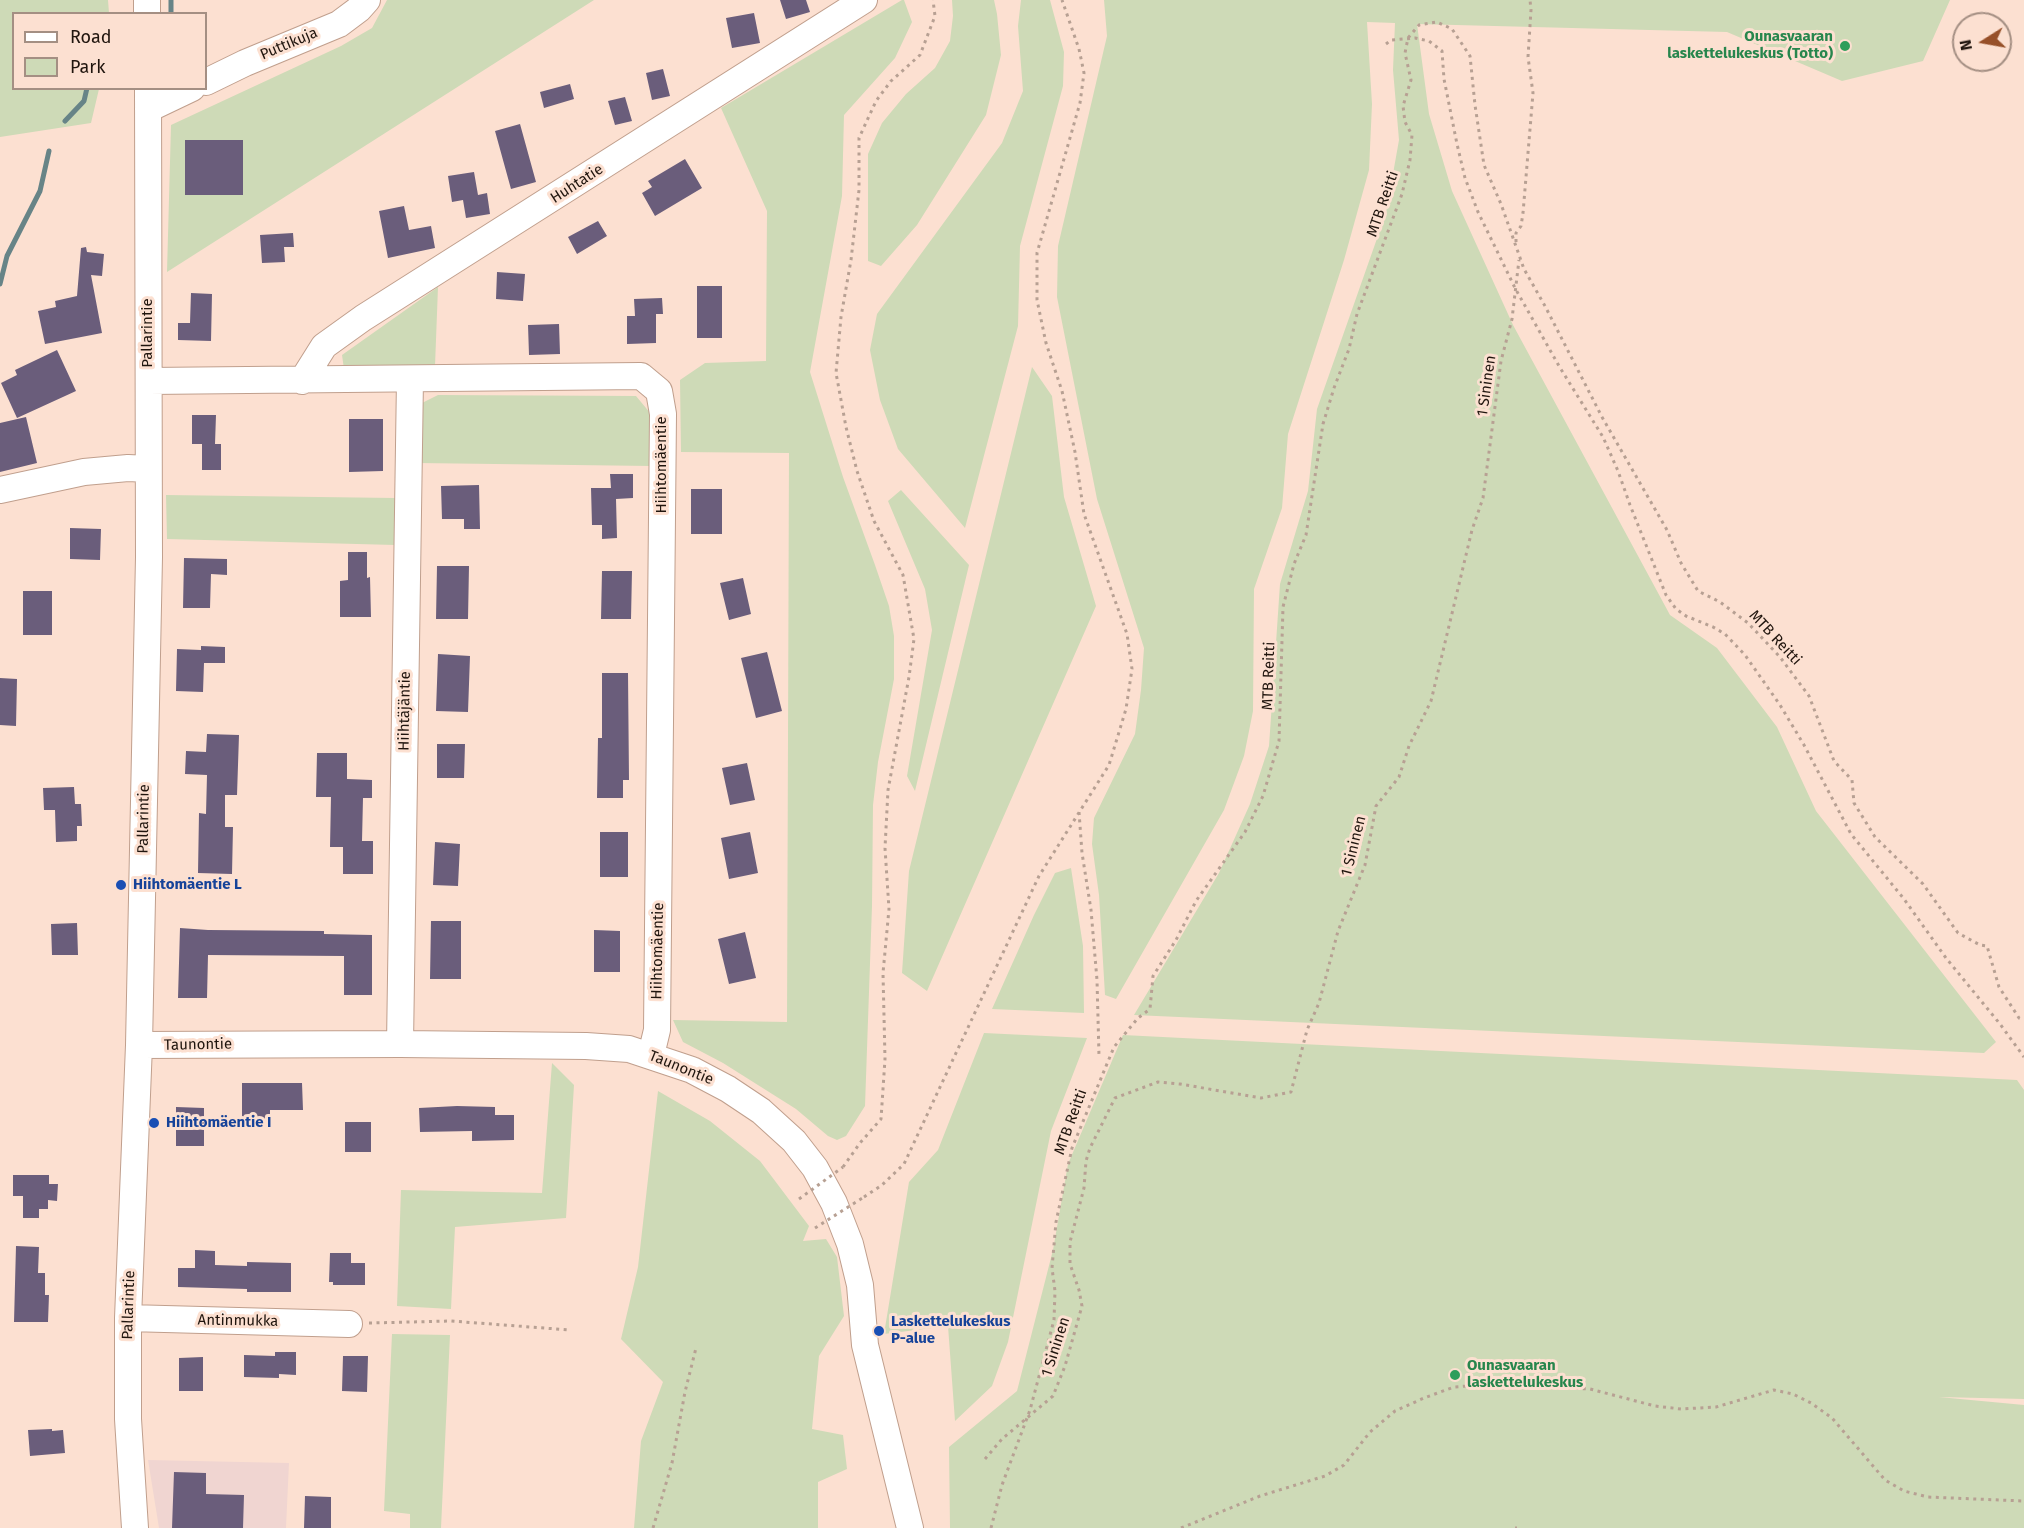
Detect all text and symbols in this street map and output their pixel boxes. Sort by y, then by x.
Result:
legend [12,12,207,90]
north arrow [1952,12,2012,72]
street label: Puttikuja [258,24,320,64]
text: Road [70,26,112,48]
place label: Ounasvaaran laskettelukeskus (Totto) [1667,28,1833,63]
text: N [1955,38,1976,52]
marker: Ounasvaaran laskettelukeskus (Totto) [1838,39,1852,53]
text: Park [70,56,105,78]
street label: Huhtatie [547,160,607,208]
street label: MTB Reitti [1363,169,1403,239]
street label: Pallarintie [139,298,157,368]
street label: 1 Sininen [1474,354,1500,418]
street label: Hiihtomäentie [653,416,671,514]
street label: MTB Reitti [1745,607,1805,669]
street label: MTB Reitti [1259,641,1279,711]
street label: Hiihtäjäntie [395,671,415,751]
street label: Pallarintie [134,784,154,854]
street label: 1 Sininen [1338,814,1370,878]
place label: Hiihtomäentie L [133,876,242,894]
marker: Hiihtomäentie L [114,878,128,892]
street label: Hiihtomäentie [648,902,668,1000]
street label: Taunontie [164,1035,232,1055]
street label: Taunontie [646,1047,716,1089]
street label: MTB Reitti [1051,1087,1091,1157]
place label: Hiihtomäentie I [166,1114,271,1132]
marker: Hiihtomäentie I [147,1116,161,1130]
street label: Pallarintie [119,1270,139,1340]
street label: Antinmukka [197,1311,279,1331]
place label: Laskettelukeskus P-alue [891,1313,1010,1348]
street label: 1 Sininen [1038,1315,1074,1379]
marker: Laskettelukeskus P-alue [872,1324,886,1338]
place label: Ounasvaaran laskettelukeskus [1467,1357,1583,1392]
marker: Ounasvaaran laskettelukeskus [1448,1368,1462,1382]

